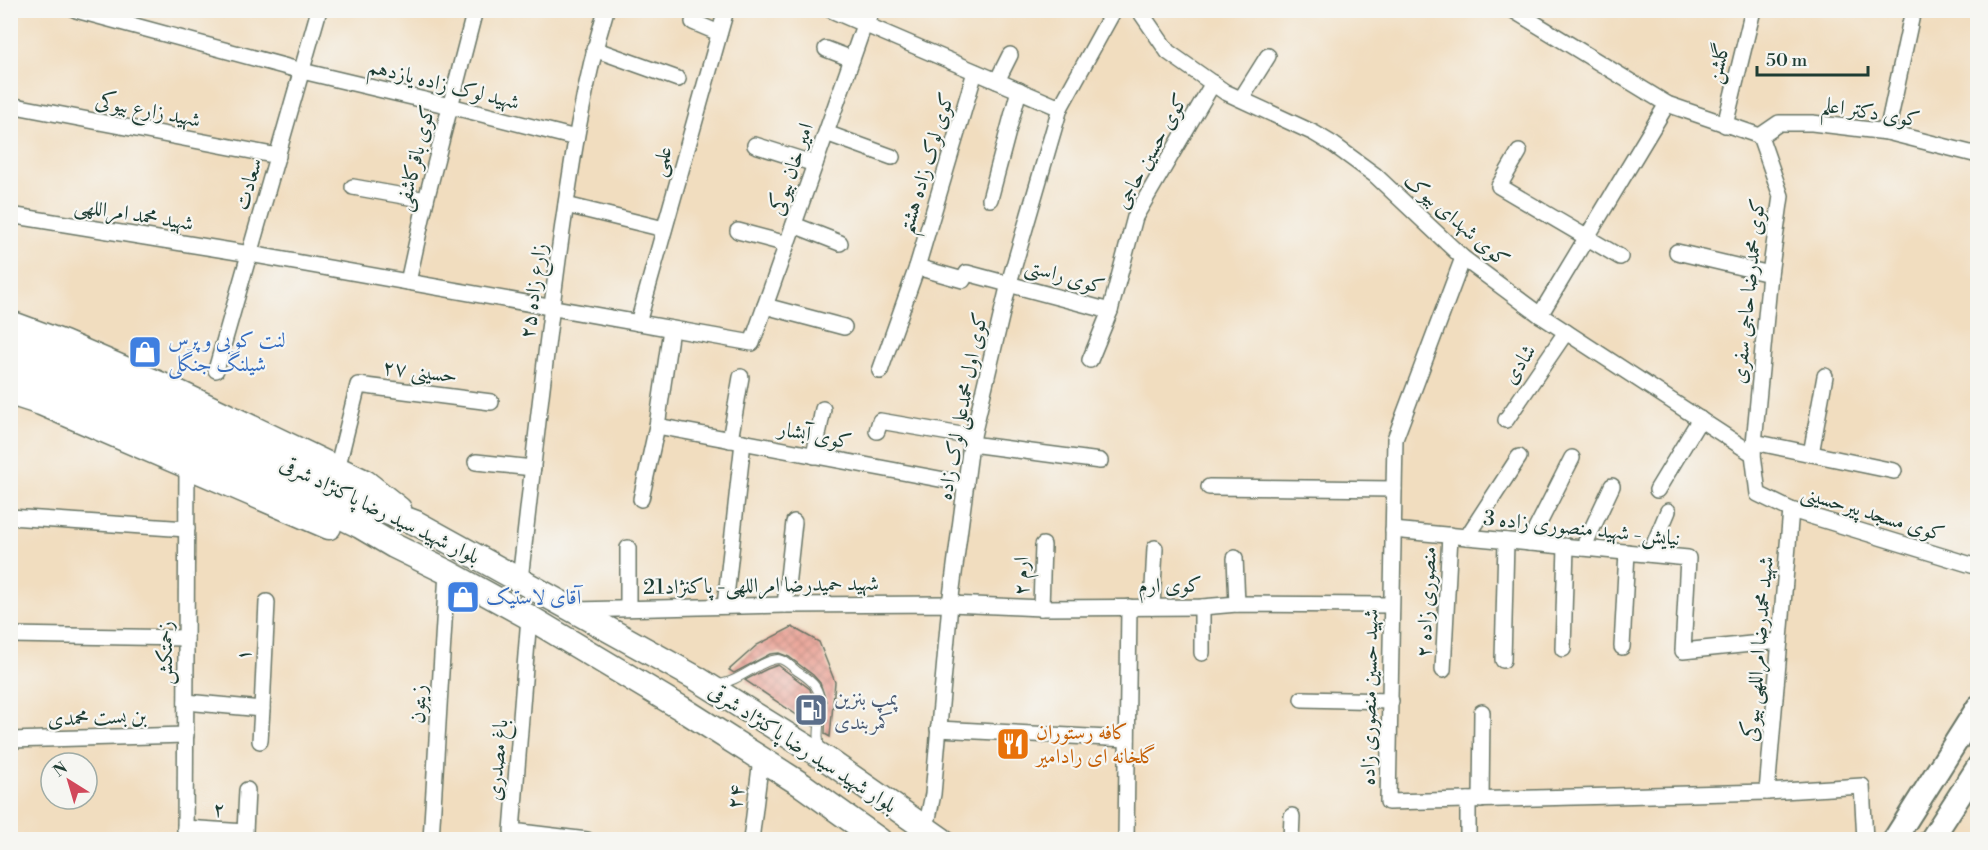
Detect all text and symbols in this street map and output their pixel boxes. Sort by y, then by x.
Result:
scale bar [1757,39,1868,77]
street label: گلشن [1701,40,1736,86]
text: 50 m [1766,49,1808,72]
street label: شهید لوک زاده یازدهم [364,54,522,122]
street label: شهید زارع بیوکی [92,87,203,138]
street label: کوی لوک زاده هشتم [893,89,968,239]
street label: کوی حسین حاجی [1110,89,1194,214]
street label: کوی دکتر اعلم [1819,92,1922,141]
street label: کوی باقرکاشفی [390,103,443,214]
street label: امیر خان بیوکی [763,119,820,219]
street label: علمی [645,143,679,179]
street label: سعادت [229,155,269,213]
street label: کوی شهدای بیوک [1398,168,1514,274]
street label: شهید محمد امراللهی [72,193,195,238]
street label: کوی محمدرضا حاجی سفری [1726,197,1772,385]
street label: زارع زاده ۲۵ [514,242,558,341]
street label: کوی راستی [1022,253,1108,302]
street label: کوی اول محمدعلی لوک زاده [932,310,996,503]
place label: لنت کوبی و پرس شیلنگ‌ جنگلی [168,328,286,380]
shop icon: لنت کوبی و پرس شیلنگ‌ جنگلی [127,334,163,370]
street label: شادی [1497,340,1542,389]
street label: حسینی ۲۷ [381,355,459,390]
street label: کوی آبشار [774,415,854,456]
street label: بلوار شهید سید رضا پاکنژاد شرقی [275,451,484,572]
street label: کوی مسجد پیرحسینی [1798,480,1948,549]
street label: نیایش- شهید منصوری زاده 3 [1482,506,1682,552]
street label: منصوری زاده ۲ [1411,546,1443,658]
street label: شهید محمدرضا امراللهی بیوکی [1737,555,1781,743]
street label: ارم ۲ [1009,556,1039,596]
street label: شهید حمیدرضا امراللهی- پاکنژاد21 [643,571,879,602]
street label: کوی ارم [1138,572,1202,604]
shop icon: آقای لاستیک [445,579,481,615]
place label: آقای لاستیک [486,584,584,611]
street label: شهید حسین منصوری زاده [1355,608,1385,786]
street label: زحمتکش [153,621,179,685]
street label: ۱ [231,648,257,662]
street label: بلوار شهید سید رضا پاکنژاد شرقی [703,678,901,820]
street label: زیتون [405,684,433,724]
place label: پمپ بنزین کمربندی [834,686,899,736]
fuel station icon: پمپ بنزین کمربندی [793,692,829,728]
street label: بن بست محمدی [47,703,147,733]
street label: باغ مصدری [481,718,519,802]
place label: کافه رستوران گلخانه ای رادامیر [1034,720,1156,770]
restaurant icon: کافه رستوران گلخانه ای رادامیر [995,726,1031,762]
north arrow [39,751,99,811]
text: N [50,758,72,782]
street label: ۲۴ [722,783,750,811]
street label: ۲ [212,797,226,823]

